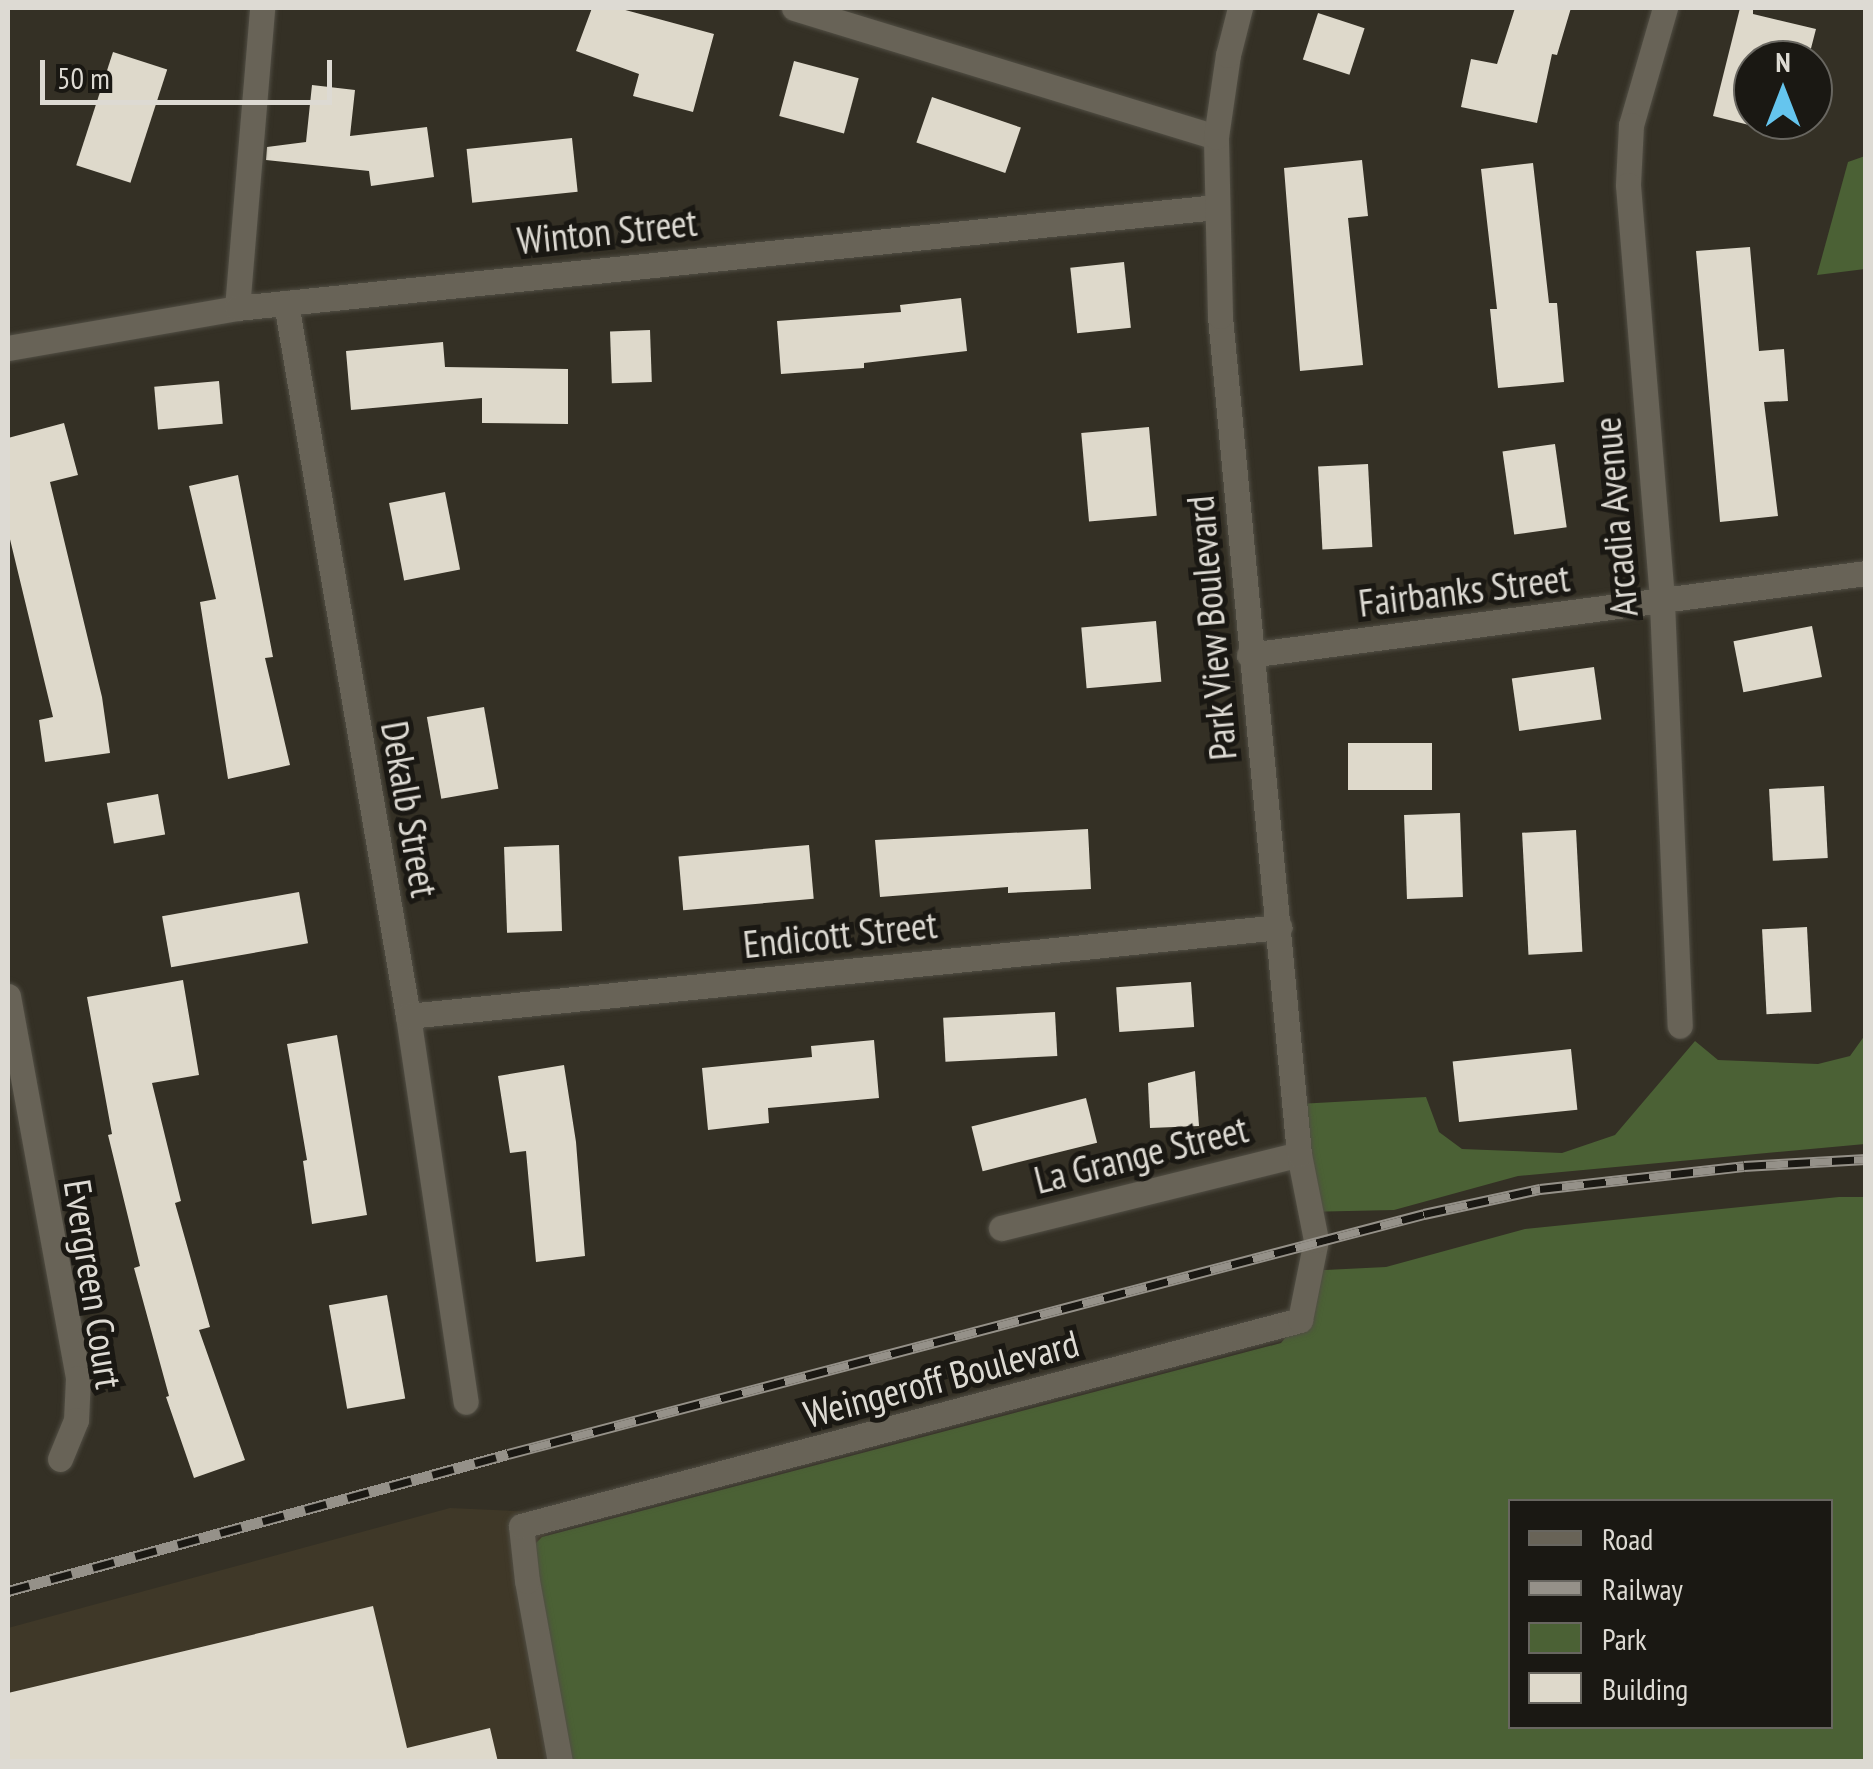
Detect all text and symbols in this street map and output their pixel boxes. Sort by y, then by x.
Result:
scale bar [45,40,338,102]
north arrow [1733,40,1833,140]
text: N [1775,43,1791,80]
text: 50 m [57,58,110,97]
street label: Winton Street [515,199,699,263]
street label: Arcadia Avenue [1584,415,1646,619]
street label: Park View Boulevard [1177,493,1245,763]
street label: Fairbanks Street [1356,554,1572,626]
street label: Dekalb Street [372,718,448,900]
street label: Endicott Street [741,901,939,967]
street label: La Grange Street [1030,1105,1252,1203]
street label: Evergreen Court [55,1176,133,1392]
street label: Weingeroff Boulevard [799,1319,1083,1437]
legend [1508,1499,1833,1729]
text: Road [1602,1519,1653,1558]
text: Railway [1602,1569,1683,1608]
text: Park [1602,1619,1647,1658]
text: Building [1602,1669,1688,1708]

